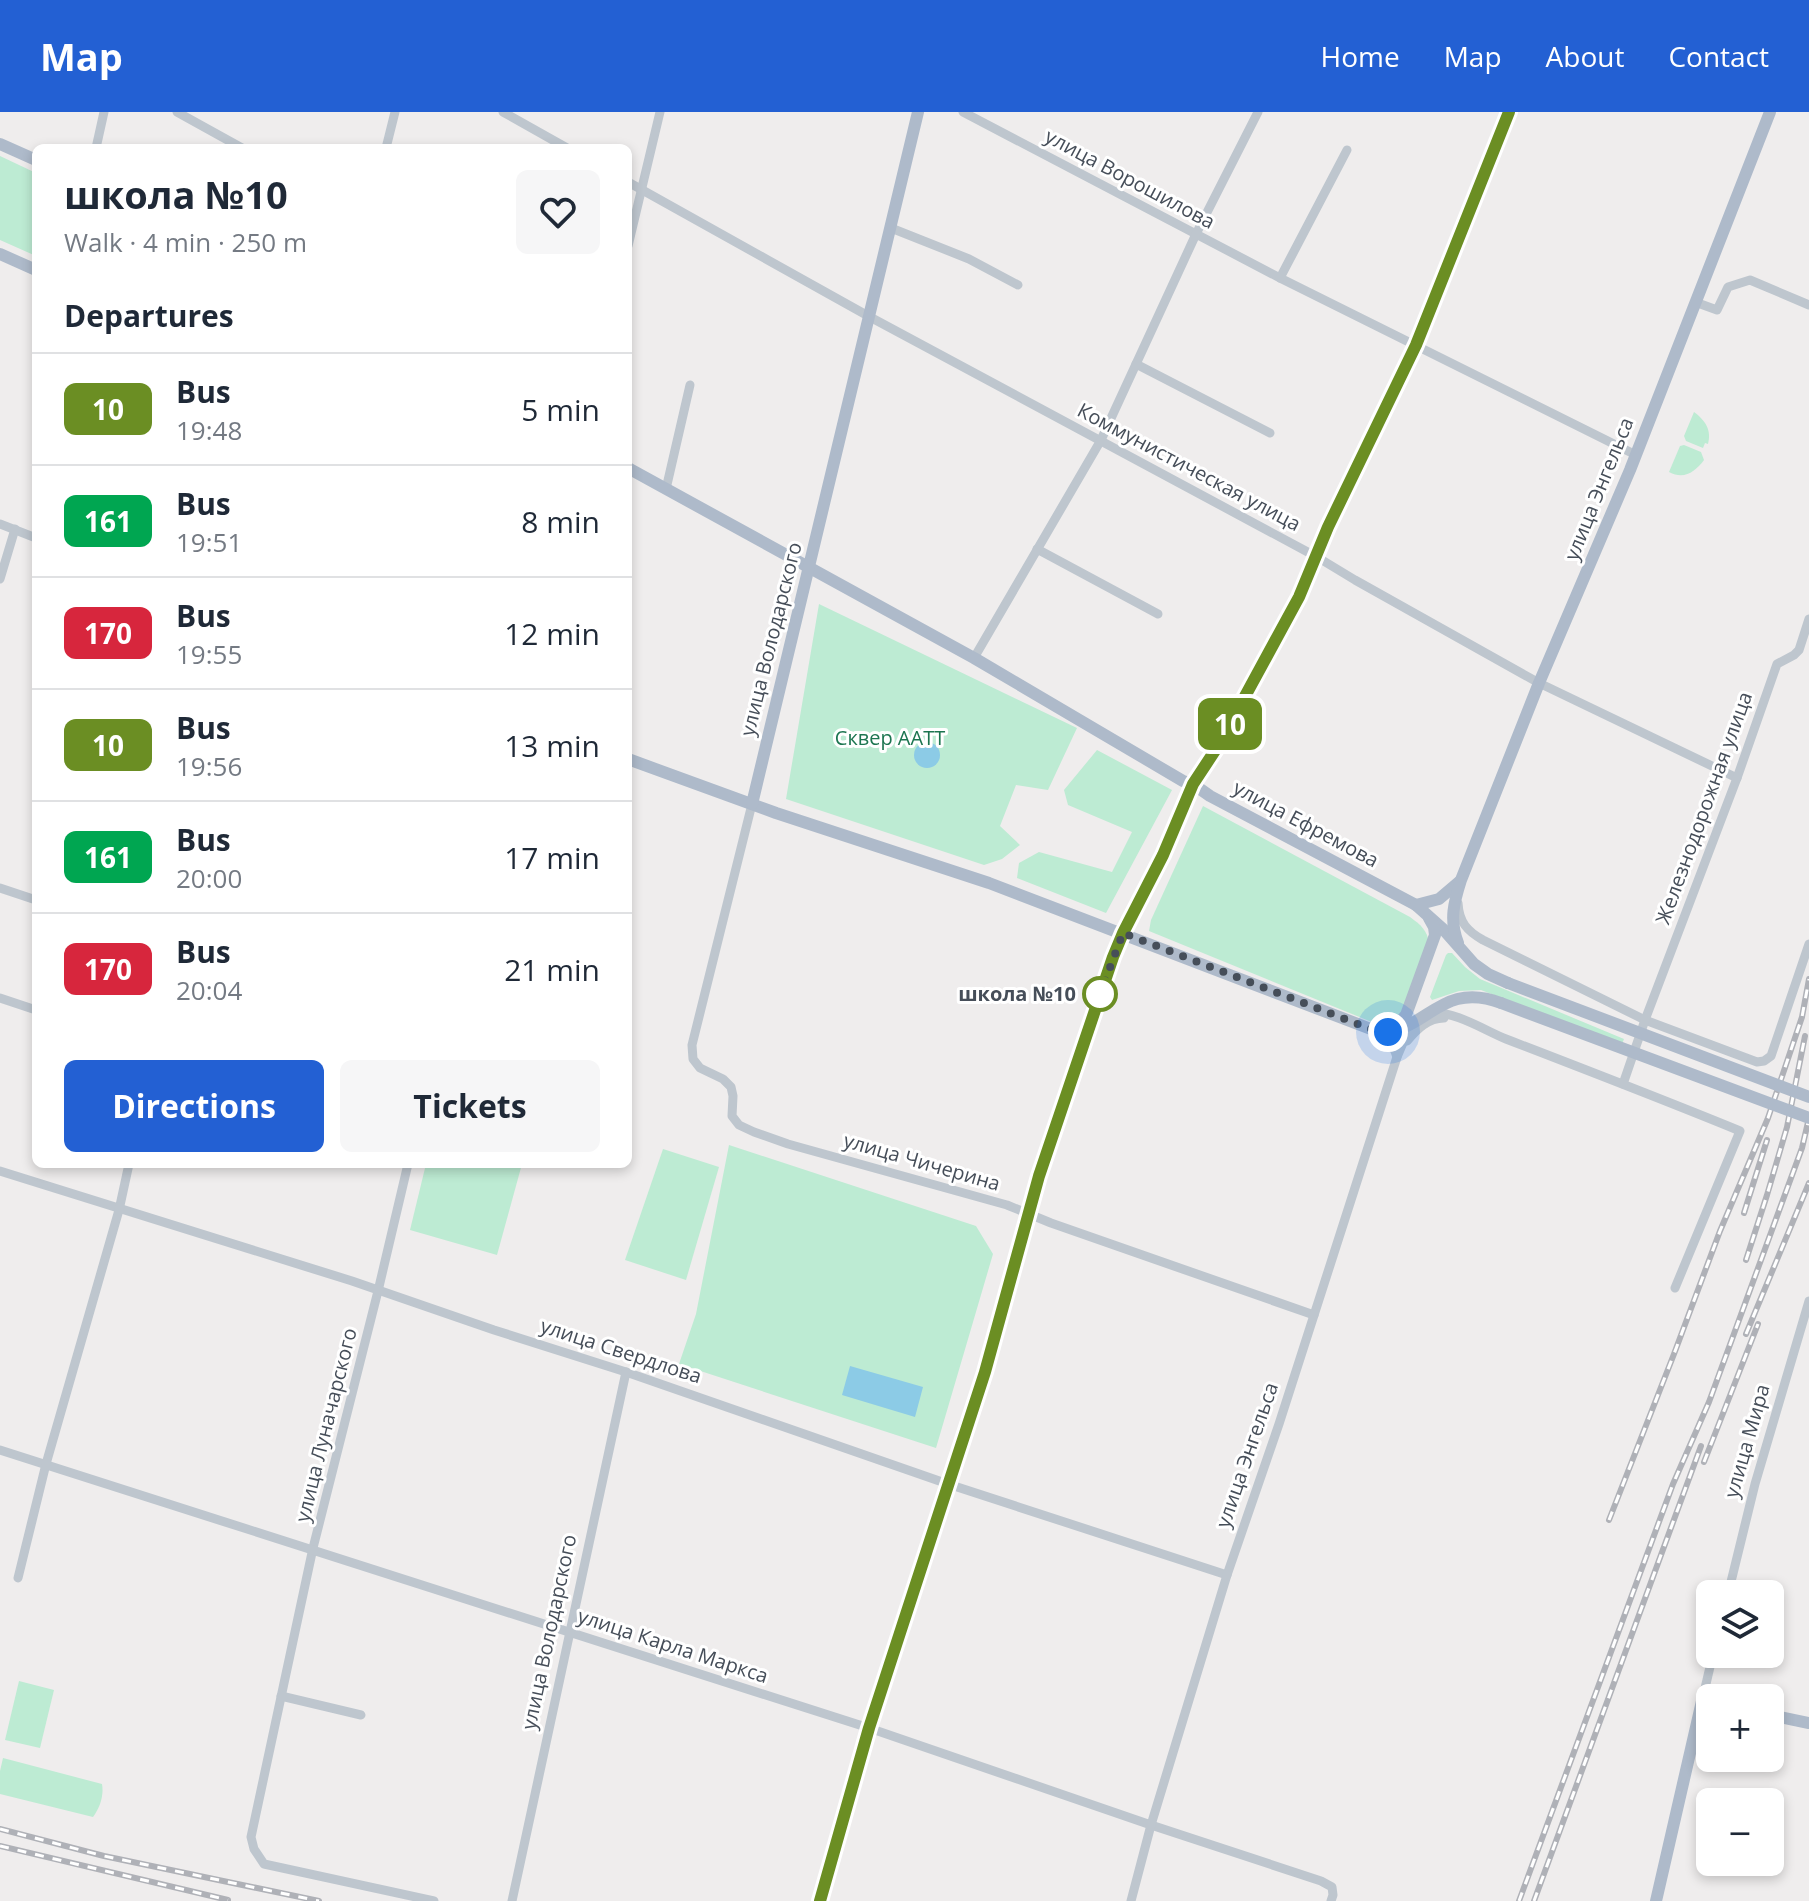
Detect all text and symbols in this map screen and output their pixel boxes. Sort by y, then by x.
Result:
text: Map [40,30,123,82]
text: Home [1321,37,1400,75]
text: Map [1444,37,1502,75]
text: About [1546,37,1624,75]
text: Contact [1668,37,1769,75]
street label: улица Ворошилова [1041,122,1220,235]
text: школа №10 [64,168,288,220]
button: heart [516,170,600,254]
text: Walk · 4 min · 250 m [64,224,307,260]
text: Departures [64,295,234,336]
text: Bus [176,371,231,412]
text: 5 min [521,389,600,430]
text: 10 [92,390,124,428]
street label: Коммунистическая улица [1073,396,1306,537]
text: 19:48 [176,412,242,448]
street label: улица Энгельса [1558,413,1640,564]
text: Bus [176,483,231,524]
text: 8 min [521,501,600,542]
text: 161 [84,502,132,540]
text: 19:51 [176,524,242,560]
street label: улица Володарского [733,539,808,739]
text: Bus [176,595,231,636]
text: 12 min [504,613,600,654]
text: 170 [84,614,132,652]
text: 19:55 [176,636,242,672]
street label: Железнодорожная улица [1649,688,1758,928]
line badge: 10 [1194,698,1266,750]
text: 10 [1214,705,1246,743]
text: Bus [176,707,231,748]
park label: Сквер ААТТ [835,724,945,751]
text: 13 min [504,725,600,766]
text: 10 [92,726,124,764]
text: 19:56 [176,748,242,784]
street label: улица Ефремова [1229,774,1384,873]
text: Bus [176,819,231,860]
text: 17 min [504,837,600,878]
text: 161 [84,838,132,876]
text: 20:00 [176,860,242,896]
text: Bus [176,931,231,972]
text: 21 min [504,949,600,990]
text: 170 [84,950,132,988]
text: 20:04 [176,972,242,1008]
marker: школа №10 [1083,977,1117,1011]
place label: школа №10 [958,980,1076,1007]
your location [1368,1012,1408,1052]
button: Directions [64,1060,324,1152]
button: Tickets [340,1060,600,1152]
street label: улица Чичерина [841,1126,1004,1197]
street label: улица Свердлова [537,1312,705,1389]
street label: улица Луначарского [288,1325,363,1525]
street label: улица Энгельса [1209,1379,1284,1531]
street label: улица Мира [1717,1381,1776,1501]
street label: улица Володарского [515,1532,582,1732]
map controls [1696,1580,1784,1876]
button: layers [1696,1580,1784,1668]
street label: улица Карла Маркса [575,1602,772,1689]
button: + [1696,1684,1784,1772]
button: − [1696,1788,1784,1876]

